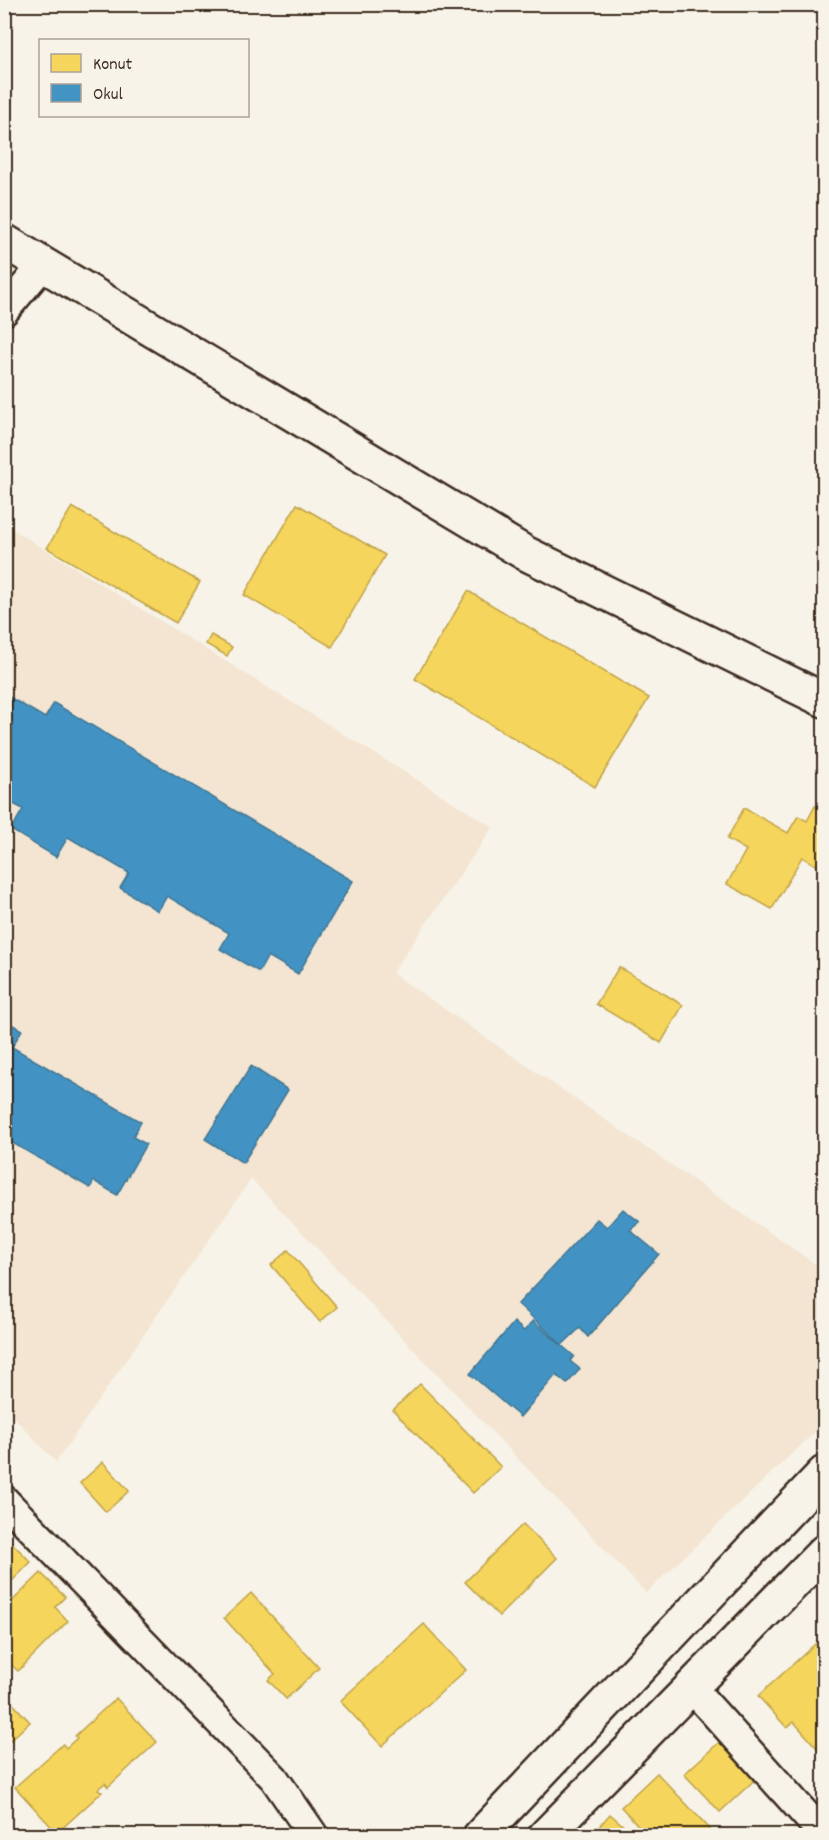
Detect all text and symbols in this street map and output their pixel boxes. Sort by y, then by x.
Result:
legend [39,39,249,117]
text: Konut [93,53,132,78]
text: Okul [93,83,123,108]

